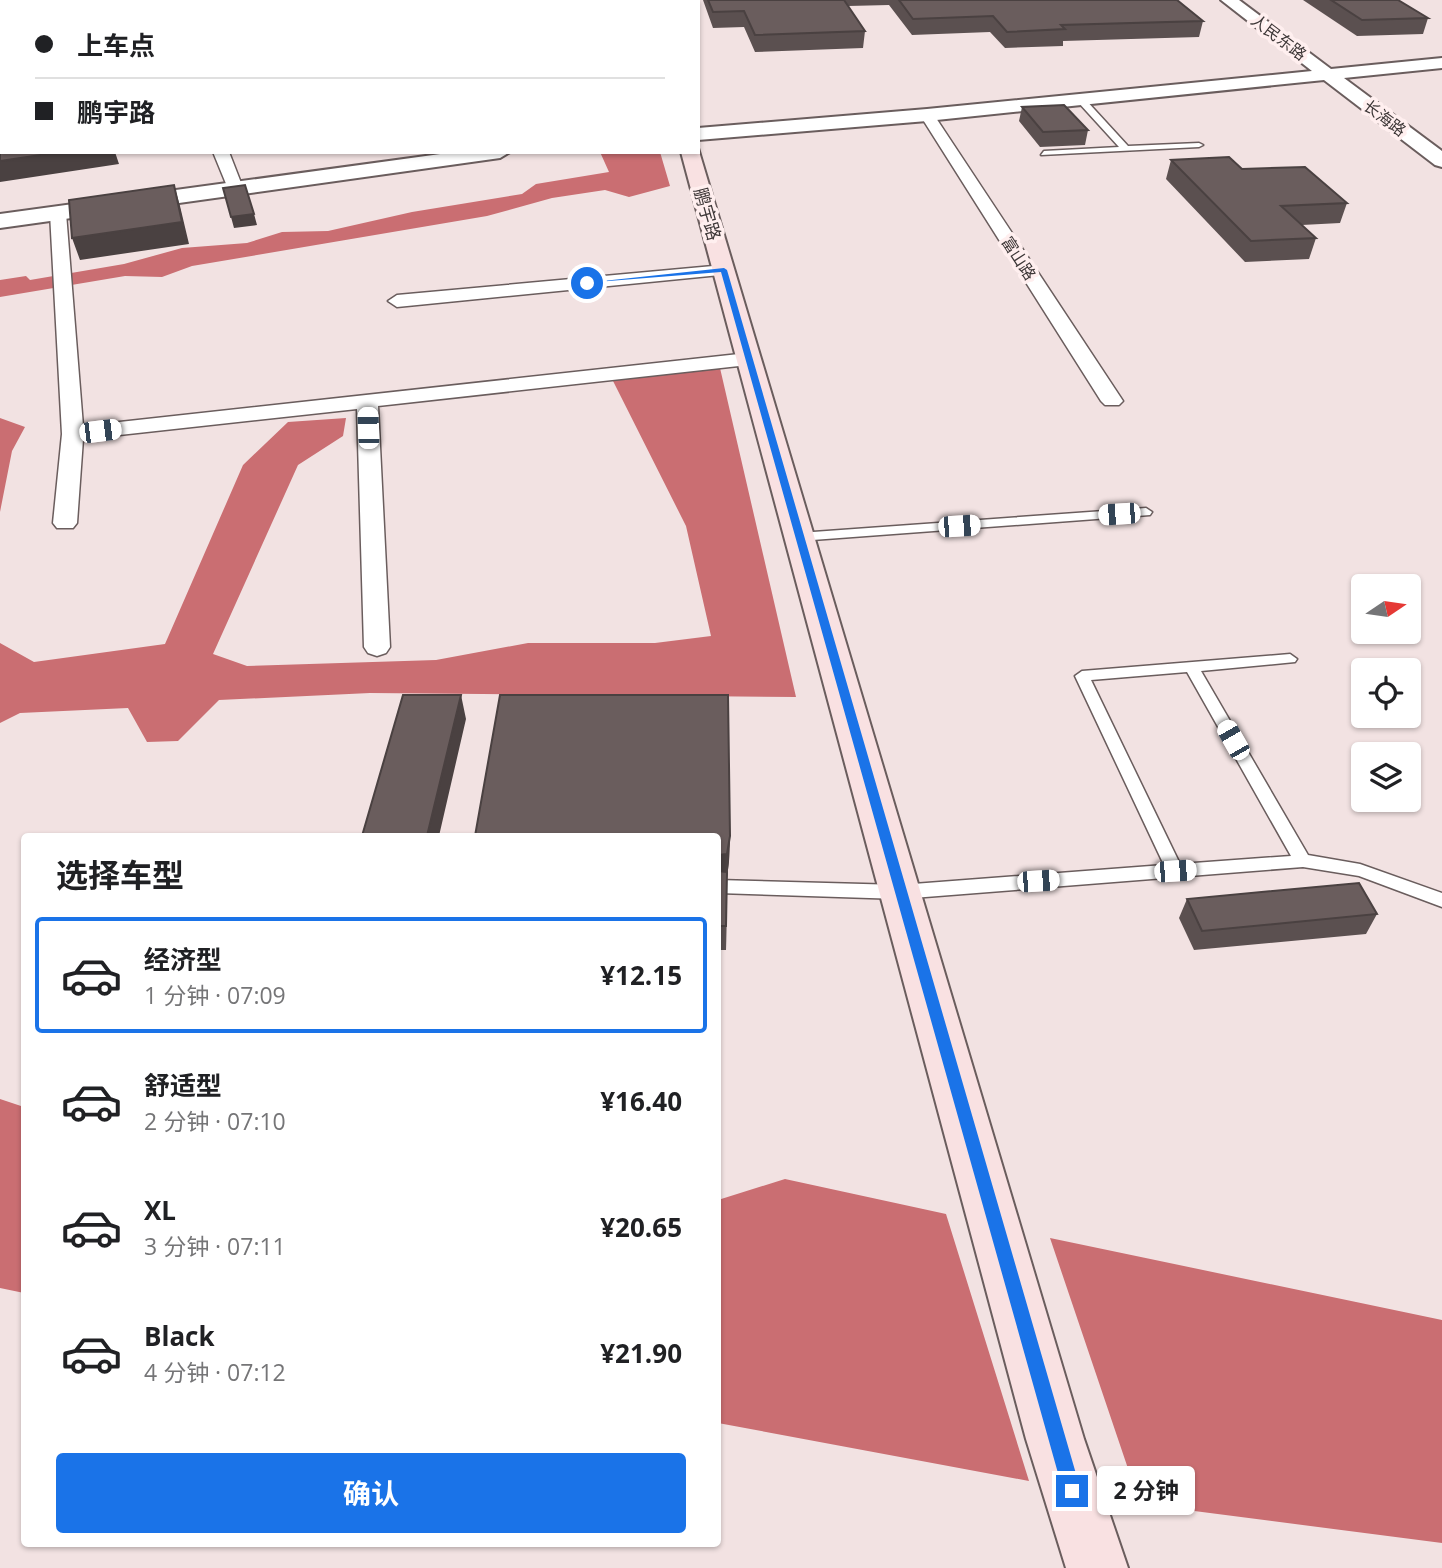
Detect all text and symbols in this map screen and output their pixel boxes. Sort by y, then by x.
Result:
street label: 人民东路 [1247,9,1311,65]
text: 上车点 [77,27,155,63]
text: 鹏宇路 [77,94,155,130]
street label: 长海路 [1359,95,1411,141]
street label: 鹏宇路 [689,185,727,243]
street label: 富山路 [997,232,1041,284]
route start [571,267,603,299]
car [357,407,380,449]
car [78,418,123,444]
car [1098,502,1141,526]
car [938,514,981,538]
north arrow [1351,574,1421,644]
map controls [1351,574,1421,812]
button: locate [1351,658,1421,728]
car [1214,717,1253,763]
button: layers [1351,742,1421,812]
text: 选择车型 [56,853,184,896]
car [1154,859,1197,883]
car [1017,869,1060,893]
text: 经济型 [144,941,222,977]
icon: car [60,944,123,1007]
text: ¥12.15 [600,957,682,993]
text: 1 分钟 · 07:09 [144,979,286,1011]
text: 舒适型 [144,1067,222,1103]
icon: car [60,1070,123,1133]
text: ¥16.40 [600,1083,682,1119]
text: 2 分钟 · 07:10 [144,1105,286,1137]
text: XL [144,1192,176,1228]
icon: car [60,1196,123,1259]
text: ¥20.65 [600,1209,682,1245]
text: 3 分钟 · 07:11 [144,1230,286,1262]
text: Black [144,1318,215,1354]
icon: car [60,1322,123,1385]
text: ¥21.90 [600,1335,682,1371]
text: 4 分钟 · 07:12 [144,1356,286,1388]
button: 确认 [56,1453,686,1533]
callout: 2 分钟 [1096,1466,1194,1516]
text: 2 分钟 [1113,1474,1179,1506]
route end [1056,1475,1088,1507]

